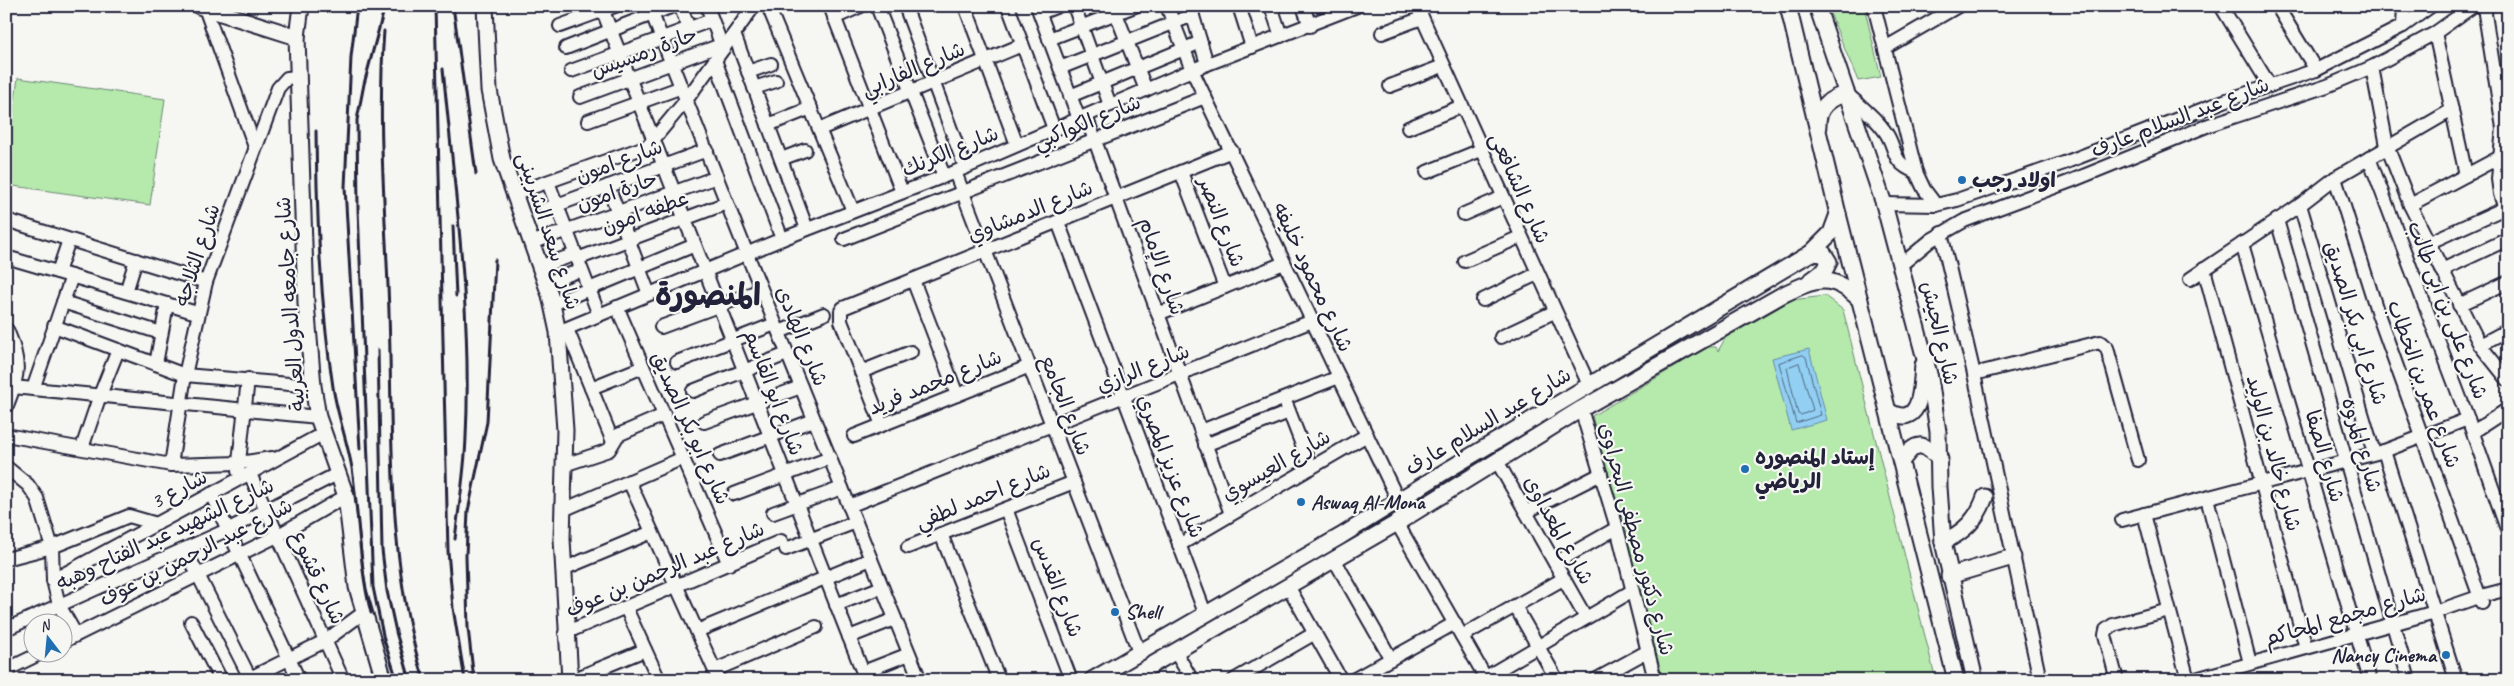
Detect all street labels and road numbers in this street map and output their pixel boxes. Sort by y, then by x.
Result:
street label: حارة رمسيس [587,21,701,83]
street label: شارع الفارابي [857,35,971,108]
street label: شارع عبد السلام عارف [2087,71,2274,166]
street label: شارع الكواكبي [1029,89,1147,161]
street label: شارع الكرنك [898,120,1003,184]
street label: شارع الشافعى [1482,128,1556,248]
street label: شارع امون [572,133,667,191]
street label: شارع سعد الشربينى [509,149,587,314]
street label: حارة امون [573,165,661,217]
street label: شارع النصر [1190,171,1251,271]
street label: شارع الدمشاوي [963,174,1097,250]
street label: عطفه امون [598,184,692,240]
street label: شارع جامعه الدول العربية [270,196,312,412]
street label: شارع محمود خليفه [1265,198,1359,357]
street label: شارع الثلاجه [168,200,228,310]
street label: شارع الإمام [1130,214,1191,319]
street label: شارع على بن ابى طالب [2400,217,2494,404]
street label: شارع ابى بكر الصديق [2317,238,2393,409]
street label: شارع الجيش [1913,279,1965,388]
street label: شارع الهادى [768,282,834,390]
street label: شارع عمر بن الخطاب [2380,296,2467,472]
street label: شارع ابو القاسم [735,325,810,460]
street label: شارع الرازي [1093,338,1194,400]
street label: شارع محمد فريد [864,343,1006,422]
street label: شارع ابو بكر الصديق [644,347,736,509]
street label: شارع الجامع [1033,351,1097,460]
street label: شارع عبد السلام عارف [1400,361,1577,483]
street label: شارع خالد بن الوليد [2239,372,2307,534]
street label: شارع عزيز المصري [1130,390,1210,542]
street label: شارع المروه [2334,394,2388,496]
street label: شارع الصفا [2297,407,2351,506]
street label: شارع دكتور مصطفى البحراوى [1591,420,1681,659]
street label: شارع العيسوي [1217,423,1336,508]
street label: شارع احمد لطفي [912,457,1057,541]
street label: شارع 3 [146,463,213,516]
street label: شارع المعداوى [1517,471,1600,590]
street label: شارع الشهيد عبد الفتاح وهبه [52,472,279,598]
street label: شارع عبد الرحمن بن عوف [95,492,298,614]
street label: شارع عبد الرحمن بن عوف [562,515,769,624]
street label: شارع قشوع [283,525,351,629]
street label: شارع القدس [1025,533,1089,641]
street label: شارع مجمع المحاكم [2261,580,2430,654]

